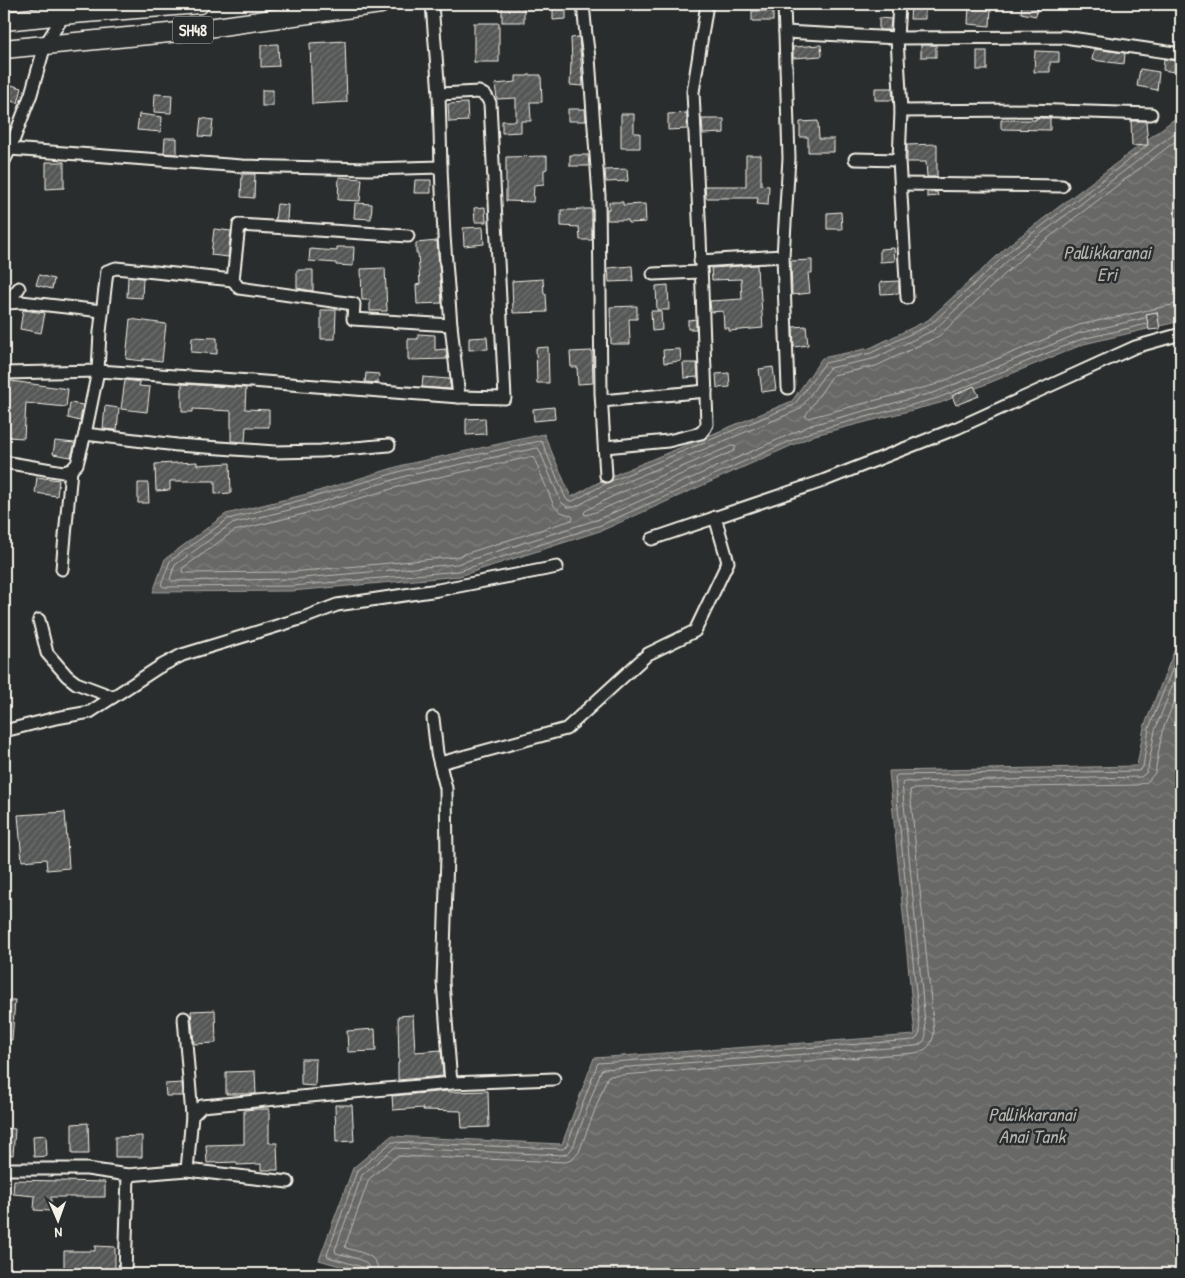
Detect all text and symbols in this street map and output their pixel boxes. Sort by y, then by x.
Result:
road number: SH48 [173,16,213,44]
water label: Pallikkaranai Eri [1063,239,1152,287]
water label: Pallikkaranai Anai Tank [988,1101,1077,1149]
north arrow [32,1196,82,1246]
text: N [54,1224,63,1243]

